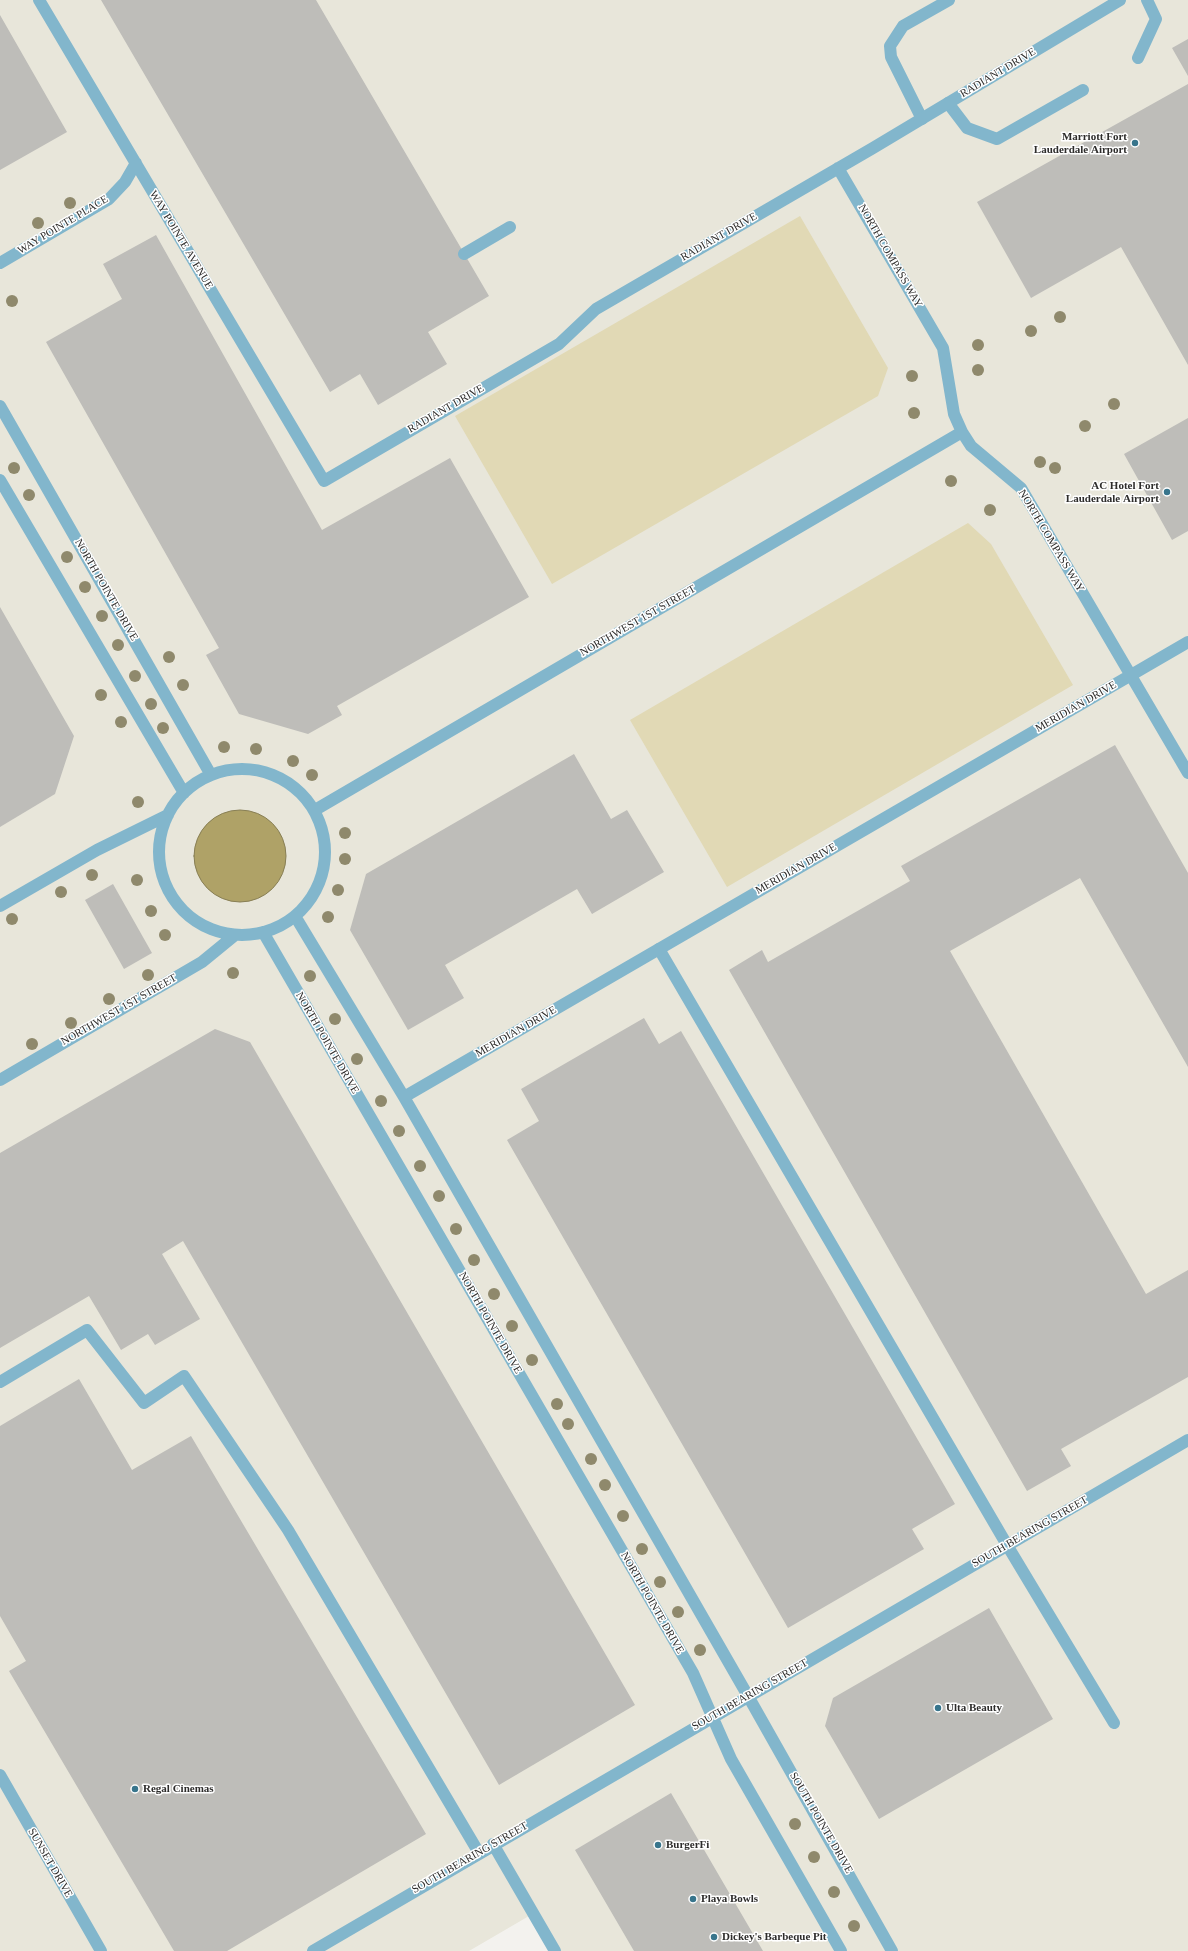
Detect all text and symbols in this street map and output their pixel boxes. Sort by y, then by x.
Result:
street label: RADIANT DRIVE [958,45,1038,101]
place label: Marriott Fort Lauderdale Airport [1034,130,1127,156]
marker: Marriott Fort Lauderdale Airport [1130,138,1140,148]
street label: WAY POINTE AVENUE [146,188,216,292]
street label: WAY POINTE PLACE [15,193,111,257]
street label: NORTH COMPASS WAY [855,202,925,310]
street label: RADIANT DRIVE [679,210,759,264]
street label: RADIANT DRIVE [406,382,486,436]
place label: AC Hotel Fort Lauderdale Airport [1066,479,1159,505]
street label: NORTH COMPASS WAY [1015,487,1087,595]
marker: AC Hotel Fort Lauderdale Airport [1162,487,1172,497]
street label: NORTH POINTE DRIVE [71,537,141,643]
street label: NORTHWEST 1ST STREET [578,582,698,660]
street label: MERIDIAN DRIVE [1033,678,1119,736]
street label: MERIDIAN DRIVE [753,840,839,898]
street label: NORTHWEST 1ST STREET [59,971,179,1049]
street label: NORTH POINTE DRIVE [292,990,362,1096]
street label: MERIDIAN DRIVE [473,1003,559,1061]
street label: NORTH POINTE DRIVE [455,1270,525,1376]
street label: SOUTH BEARING STREET [970,1493,1090,1571]
street label: NORTH POINTE DRIVE [617,1550,687,1656]
street label: SOUTH BEARING STREET [690,1656,810,1734]
place label: Ulta Beauty [946,1701,1002,1715]
marker: Ulta Beauty [933,1703,943,1713]
street label: SOUTH POINTE DRIVE [787,1770,855,1876]
place label: Regal Cinemas [143,1782,214,1796]
marker: Regal Cinemas [130,1784,140,1794]
street label: SOUTH BEARING STREET [410,1819,530,1897]
street label: SUNSET DRIVE [25,1826,75,1900]
place label: BurgerFi [666,1838,709,1852]
marker: BurgerFi [653,1840,663,1850]
place label: Playa Bowls [701,1892,758,1906]
marker: Playa Bowls [688,1894,698,1904]
place label: Dickey's Barbeque Pit [722,1930,826,1944]
marker: Dickey's Barbeque Pit [709,1932,719,1942]

